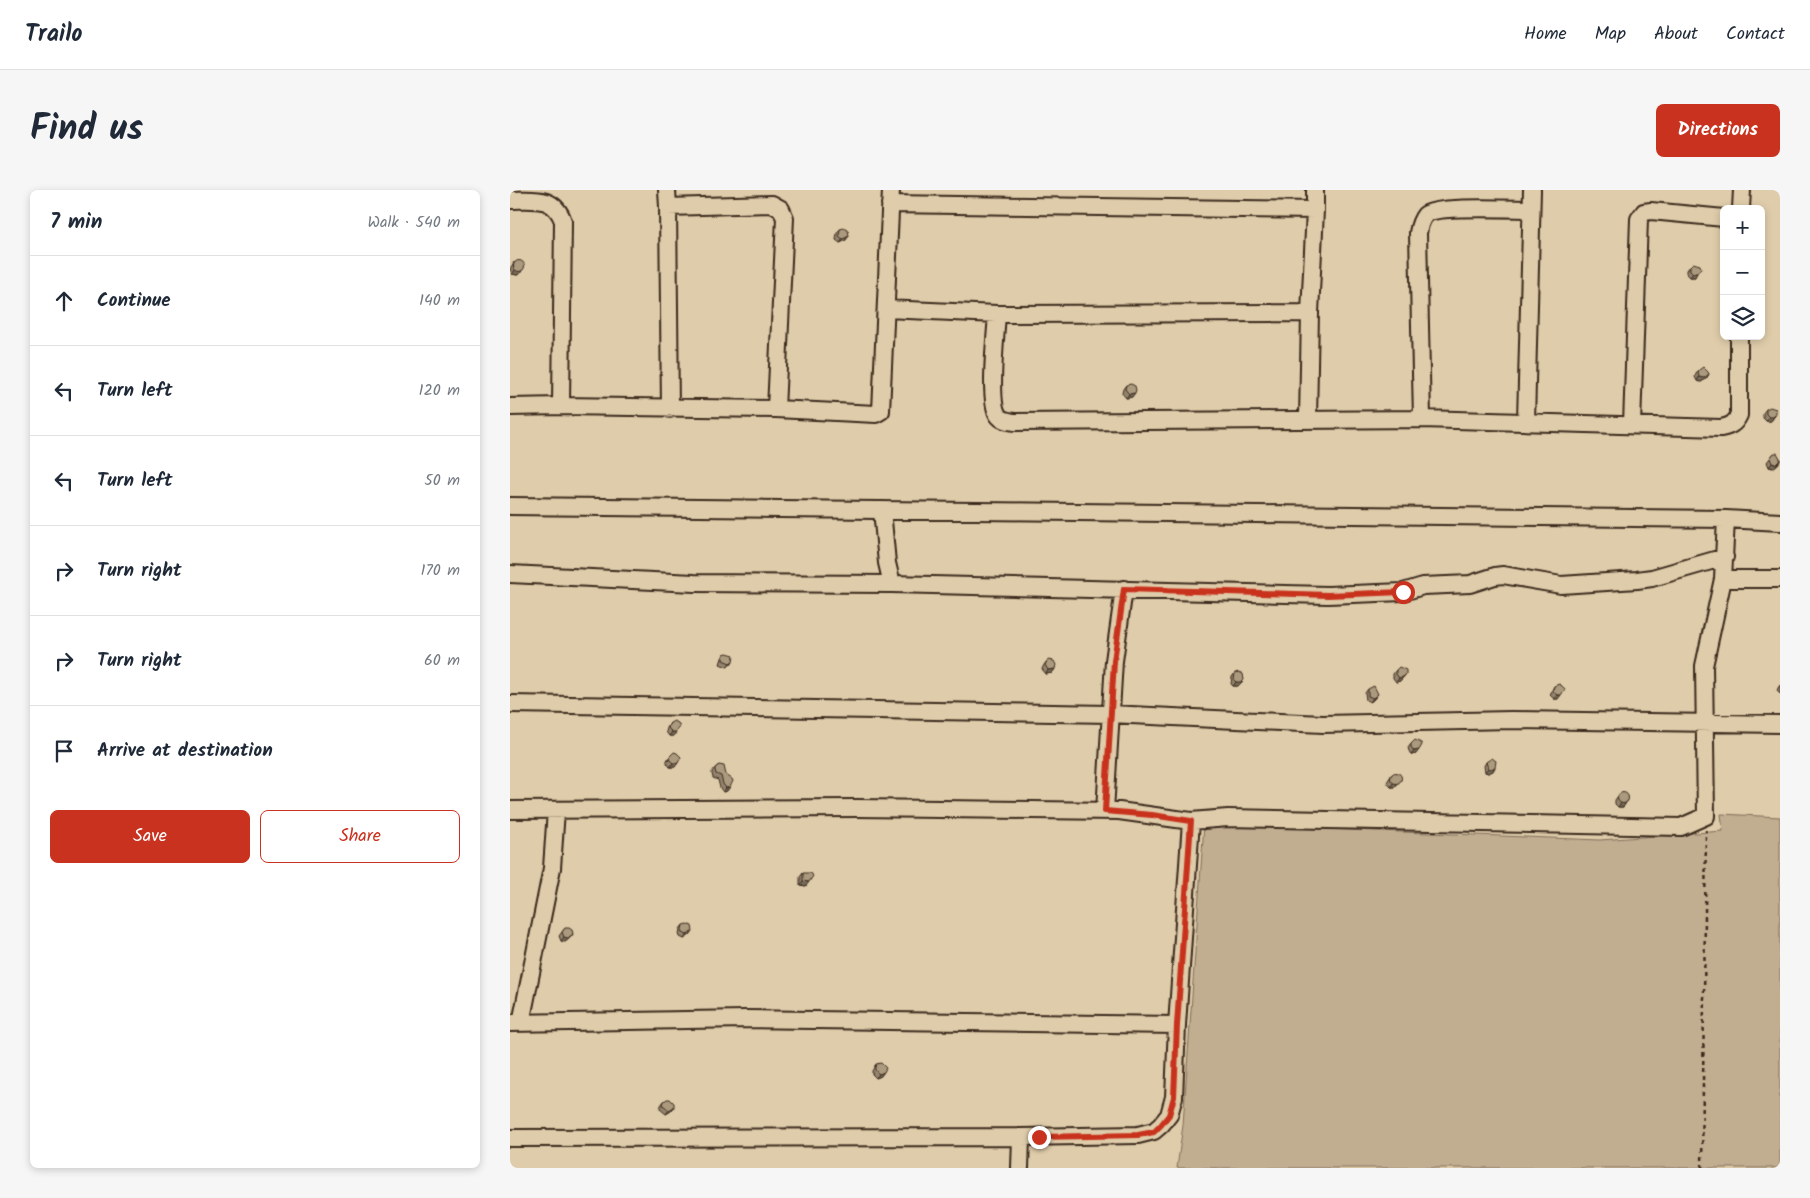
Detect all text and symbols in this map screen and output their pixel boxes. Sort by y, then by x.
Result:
text: Trailo [25,15,83,54]
text: Home [1524,20,1567,49]
text: Map [1595,20,1626,49]
text: About [1654,20,1698,49]
text: Contact [1726,20,1785,49]
text: Find us [30,102,143,158]
button: Directions [1656,104,1780,157]
map controls [1720,205,1765,340]
button: + [1720,205,1765,250]
text: 7 min [50,206,102,239]
text: Walk · 540 m [367,210,460,235]
button: − [1720,250,1765,295]
text: Continue [97,286,170,316]
icon: ahead [50,287,78,315]
text: 140 m [419,288,460,313]
button: layers [1720,295,1765,340]
text: Turn left [97,376,172,406]
icon: left [50,377,78,405]
text: 120 m [419,378,460,403]
text: Turn left [97,466,172,496]
icon: left [50,467,78,495]
text: 50 m [424,468,460,493]
text: Turn right [97,556,182,586]
icon: right [50,557,78,585]
text: 170 m [420,558,460,583]
route start [1392,581,1415,604]
text: Turn right [97,646,182,676]
icon: right [50,647,78,675]
text: 60 m [424,648,460,673]
text: Arrive at destination [97,736,273,766]
icon: arrive [50,737,78,765]
button: Save [50,810,250,863]
button: Share [260,810,460,863]
route end [1028,1126,1051,1149]

